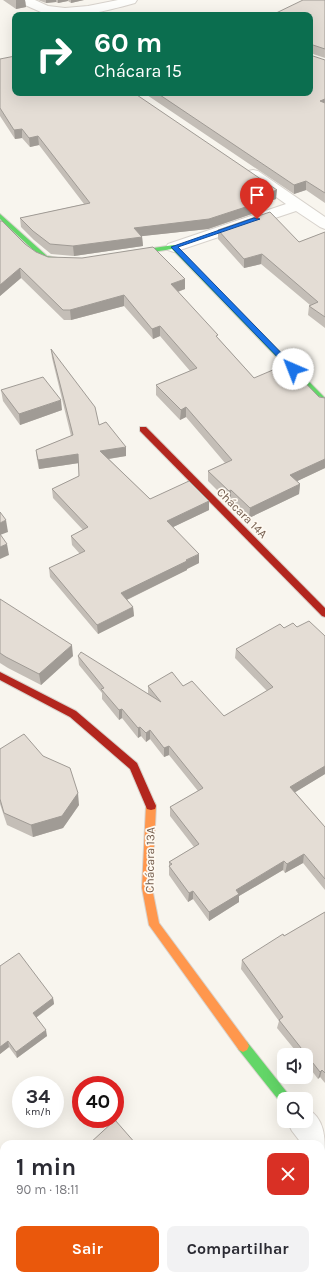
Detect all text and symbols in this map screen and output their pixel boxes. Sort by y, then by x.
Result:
text: 60 m [94,26,162,59]
icon: right [28,28,80,80]
text: Chácara 15 [94,60,182,82]
pin [240,178,274,219]
icon: arrive [246,184,268,206]
position arrow [272,348,314,390]
street label: Chácara 14A [214,485,270,541]
street label: Chácara 13A [142,827,158,893]
map controls [277,1048,313,1128]
button: sound [277,1048,313,1084]
speed limit sign: 40 [72,1076,124,1128]
text: 34 [26,1085,50,1108]
button: search [277,1092,313,1128]
text: km/h [25,1106,51,1118]
text: 1 min [16,1153,76,1181]
button: close [267,1153,309,1195]
text: 90 m · 18:11 [16,1182,79,1197]
button: Sair [16,1226,159,1272]
button: Compartilhar [167,1226,309,1272]

